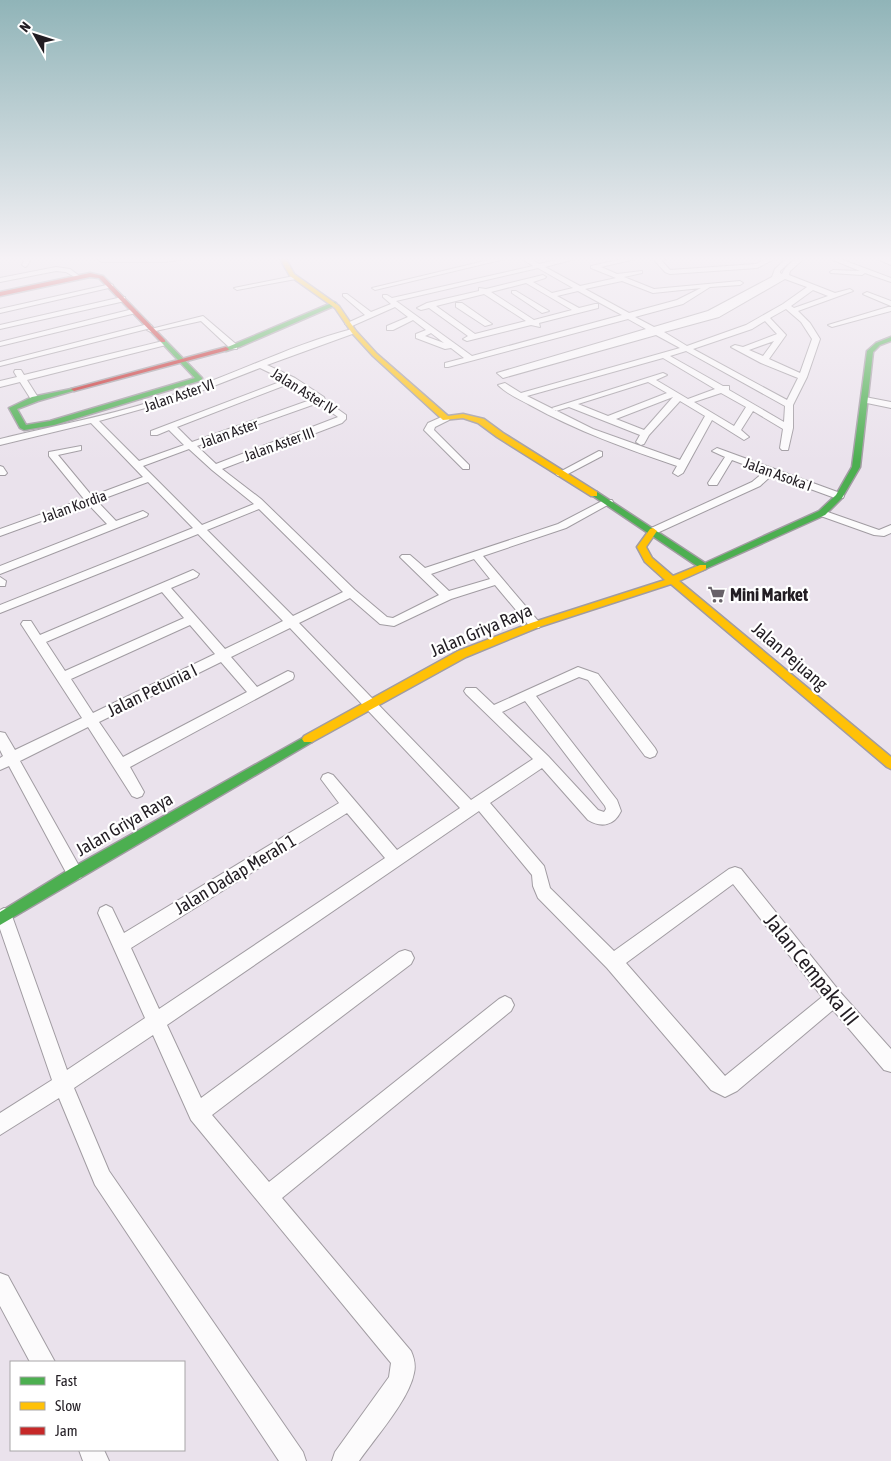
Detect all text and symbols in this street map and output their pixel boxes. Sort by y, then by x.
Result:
north arrow [10,10,60,60]
text: N [16,19,34,35]
street label: Jalan Aster IV [268,364,340,418]
street label: Jalan Aster VI [142,375,216,415]
street label: Jalan Aster [198,415,261,451]
street label: Jalan Aster III [241,423,317,465]
street label: Jalan Asoka I [742,454,814,494]
street label: Jalan Kordia [39,486,109,526]
supermarket icon: Mini Market [706,584,726,604]
place label: Mini Market [730,584,809,605]
street label: Jalan Griya Raya [427,599,535,661]
street label: Jalan Pejuang [748,618,832,695]
street label: Jalan Petunia I [104,659,200,721]
street label: Jalan Griya Raya [72,788,176,860]
street label: Jalan Dadap Merah 1 [170,829,300,919]
street label: Jalan Cempaka III [760,908,864,1030]
legend [10,1361,185,1451]
text: Fast [55,1372,77,1389]
text: Slow [55,1397,81,1414]
text: Jam [55,1422,78,1439]

